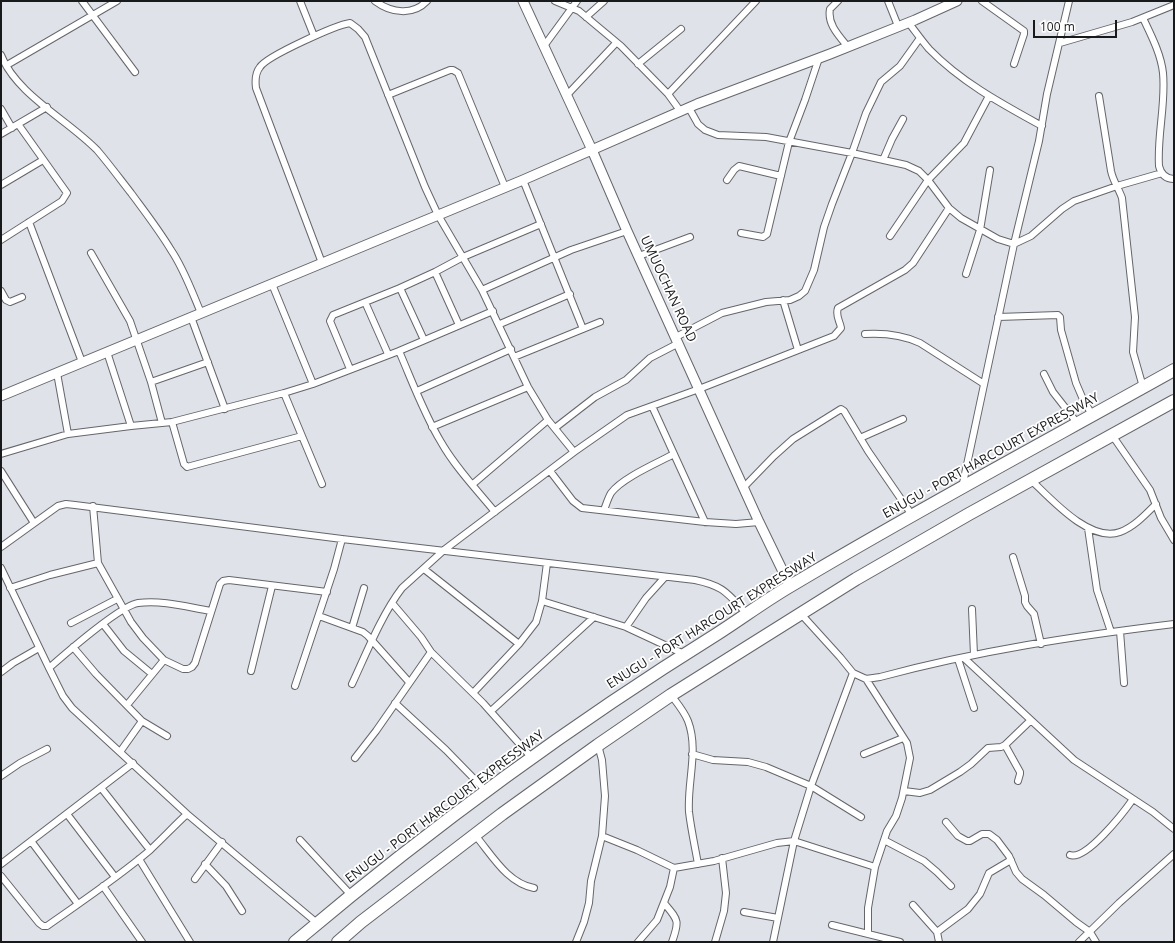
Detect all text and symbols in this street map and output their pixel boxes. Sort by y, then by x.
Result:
scale bar [1035,12,1119,38]
text: 100 m [1040,18,1075,35]
street label: UMUOCHAN ROAD [636,233,700,345]
street label: ENUGU - PORT HARCOURT EXPRESSWAY [880,390,1102,522]
street label: ENUGU - PORT HARCOURT EXPRESSWAY [604,550,820,692]
street label: ENUGU - PORT HARCOURT EXPRESSWAY [343,727,547,887]

